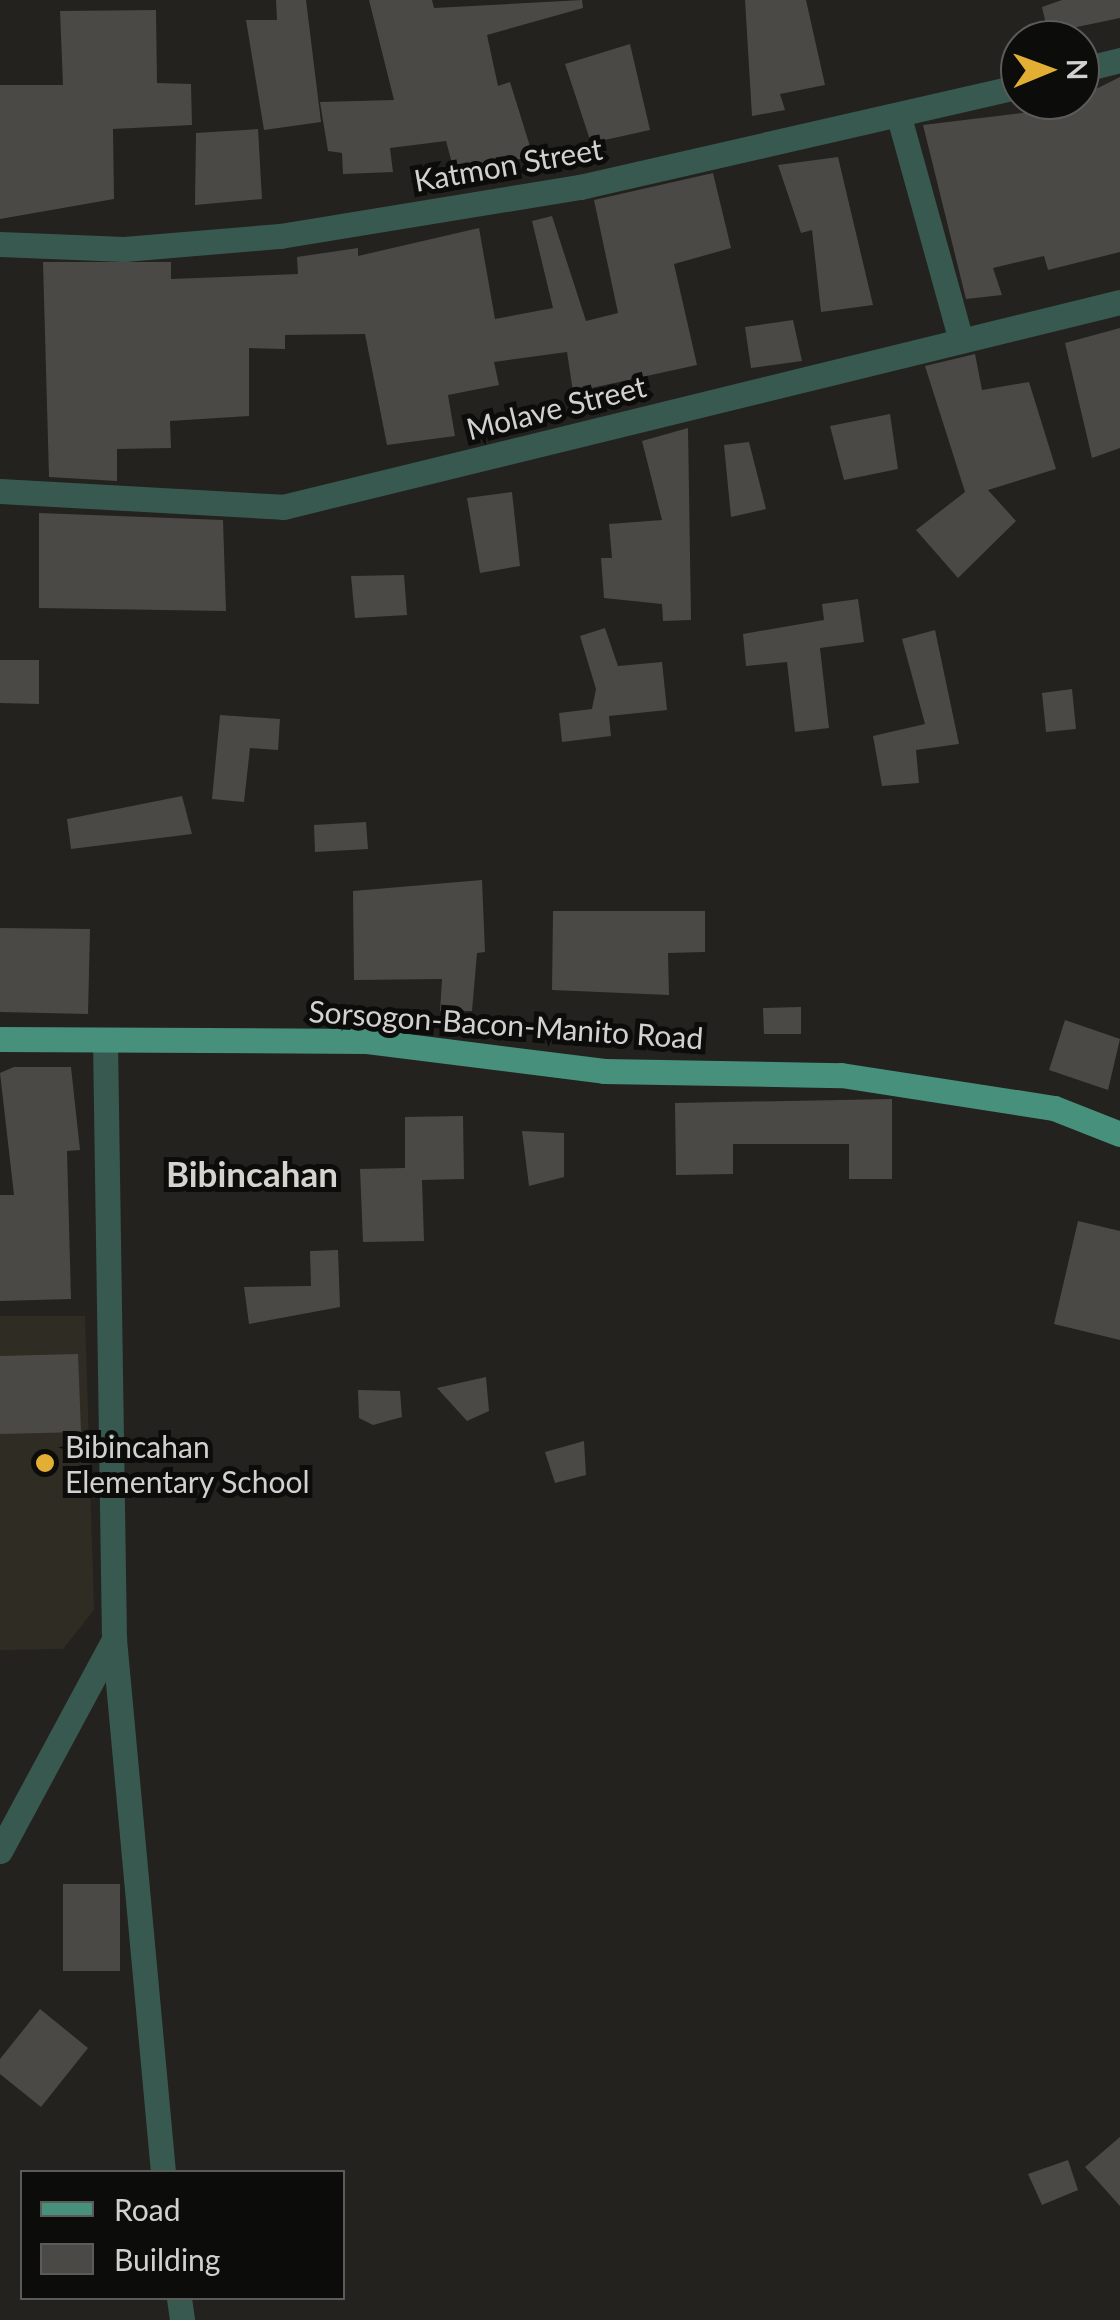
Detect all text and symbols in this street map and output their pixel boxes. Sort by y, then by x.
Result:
north arrow [1000,20,1100,120]
text: N [1061,58,1095,81]
street label: Katmon Street [411,130,605,198]
street label: Molave Street [463,367,649,447]
street label: Sorsogon-Bacon-Manito Road [308,992,704,1056]
district label: Bibincahan [166,1152,338,1194]
place label: Bibincahan Elementary School [65,1428,310,1498]
marker: Bibincahan Elementary School [34,1452,56,1474]
legend [20,2170,345,2300]
text: Road [114,2191,181,2227]
text: Building [114,2241,220,2277]

